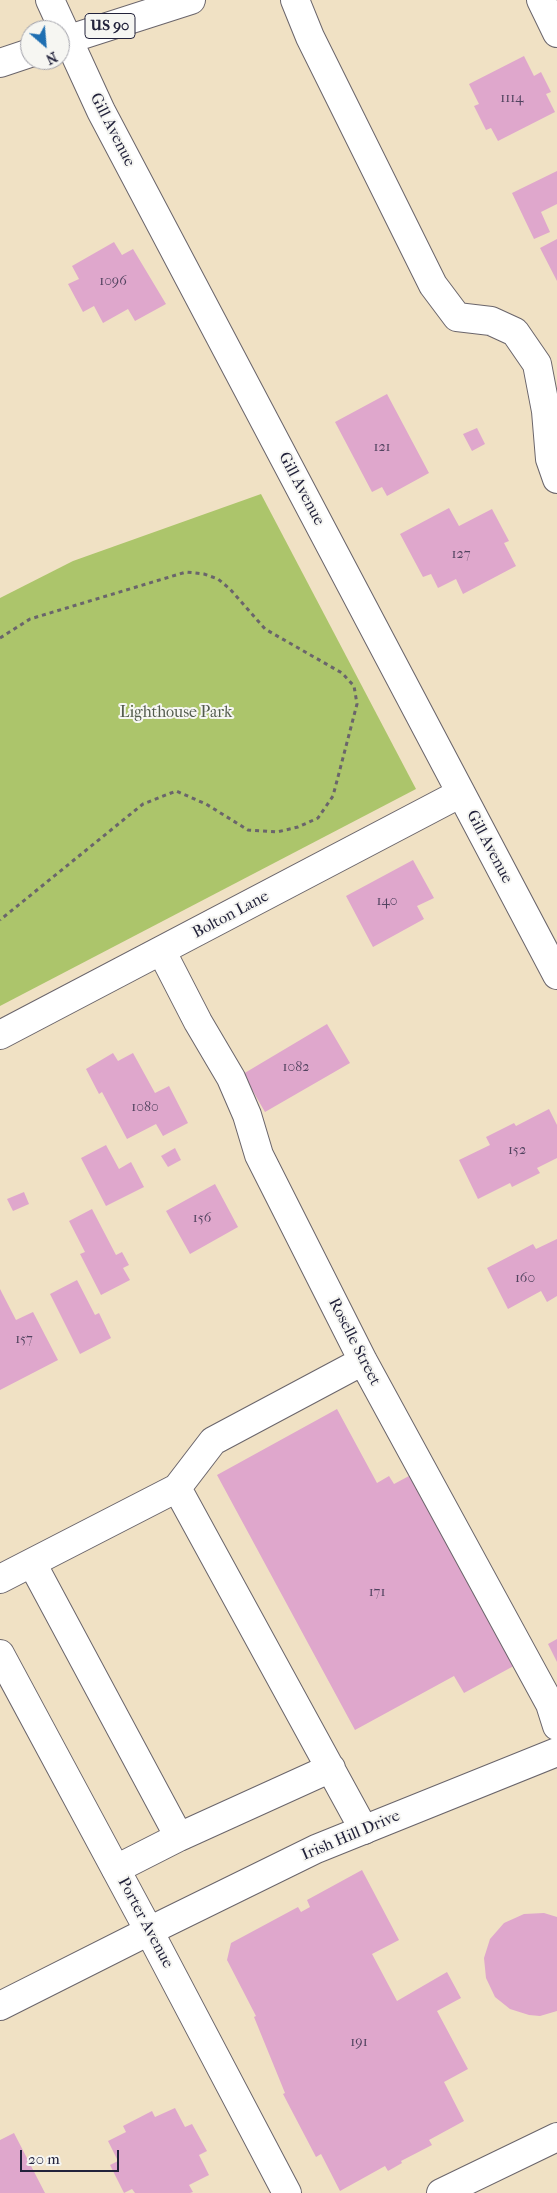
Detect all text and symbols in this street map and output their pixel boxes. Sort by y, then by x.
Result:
road number: US 90 [85,14,135,38]
north arrow [20,20,70,70]
text: N [43,48,60,68]
street label: Gill Avenue [85,90,139,170]
house number: 1114 [500,91,524,107]
house number: 1096 [99,274,127,290]
house number: 121 [373,440,391,456]
street label: Gill Avenue [274,449,328,529]
house number: 127 [452,547,470,563]
park label: Lighthouse Park [120,703,232,723]
street label: Gill Avenue [462,807,516,887]
street label: Bolton Lane [190,887,272,943]
house number: 140 [377,894,397,910]
house number: 1082 [283,1060,309,1076]
house number: 1080 [131,1100,159,1116]
house number: 152 [508,1143,526,1159]
house number: 156 [193,1211,211,1227]
house number: 160 [515,1271,535,1287]
street label: Roselle Street [324,1295,384,1389]
house number: 157 [15,1332,33,1348]
house number: 171 [369,1585,385,1601]
street label: Irish Hill Drive [299,1807,403,1865]
street label: Porter Avenue [113,1874,177,1972]
house number: 191 [350,2035,368,2051]
scale bar [22,2140,121,2172]
text: 20 m [28,2150,60,2168]

